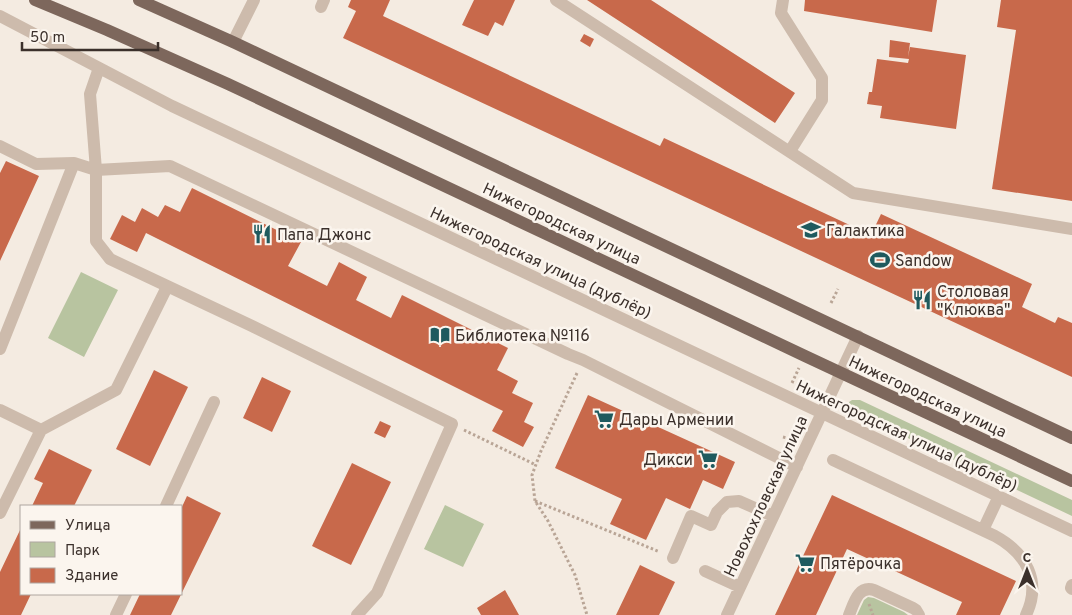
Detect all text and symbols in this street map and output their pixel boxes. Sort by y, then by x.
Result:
scale bar [22,20,159,52]
text: 50 m [30,29,65,48]
street label: Нижегородская улица [479,179,643,270]
street label: Нижегородская улица (дублёр) [426,204,654,324]
school or university icon: Галактика [800,219,822,241]
place label: Галактика [826,222,904,242]
restaurant icon: Папа Джонс [251,223,273,245]
place label: Папа Джонс [277,226,372,246]
sports icon: Sandow [869,249,891,271]
place label: Sandow [895,252,952,272]
place label: Столовая "Клюква" [937,283,1010,321]
restaurant icon: Столовая "Клюква" [911,289,933,311]
library icon: Библиотека №116 [429,324,451,346]
place label: Библиотека №116 [455,327,590,347]
street label: Нижегородская улица [845,352,1009,443]
street label: Нижегородская улица (дублёр) [792,377,1020,497]
supermarket icon: Дары Армении [593,408,615,430]
place label: Дары Армении [619,411,734,431]
street label: Новохохловская улица [721,413,813,581]
supermarket icon: Дикси [697,448,719,470]
place label: Дикси [643,451,693,471]
legend [20,505,182,595]
text: Улица [65,517,110,536]
text: Парк [65,542,100,561]
north arrow [1002,545,1052,595]
text: С [1023,550,1032,567]
supermarket icon: Пятёрочка [794,552,816,574]
place label: Пятёрочка [820,555,901,575]
text: Здание [65,567,118,586]

